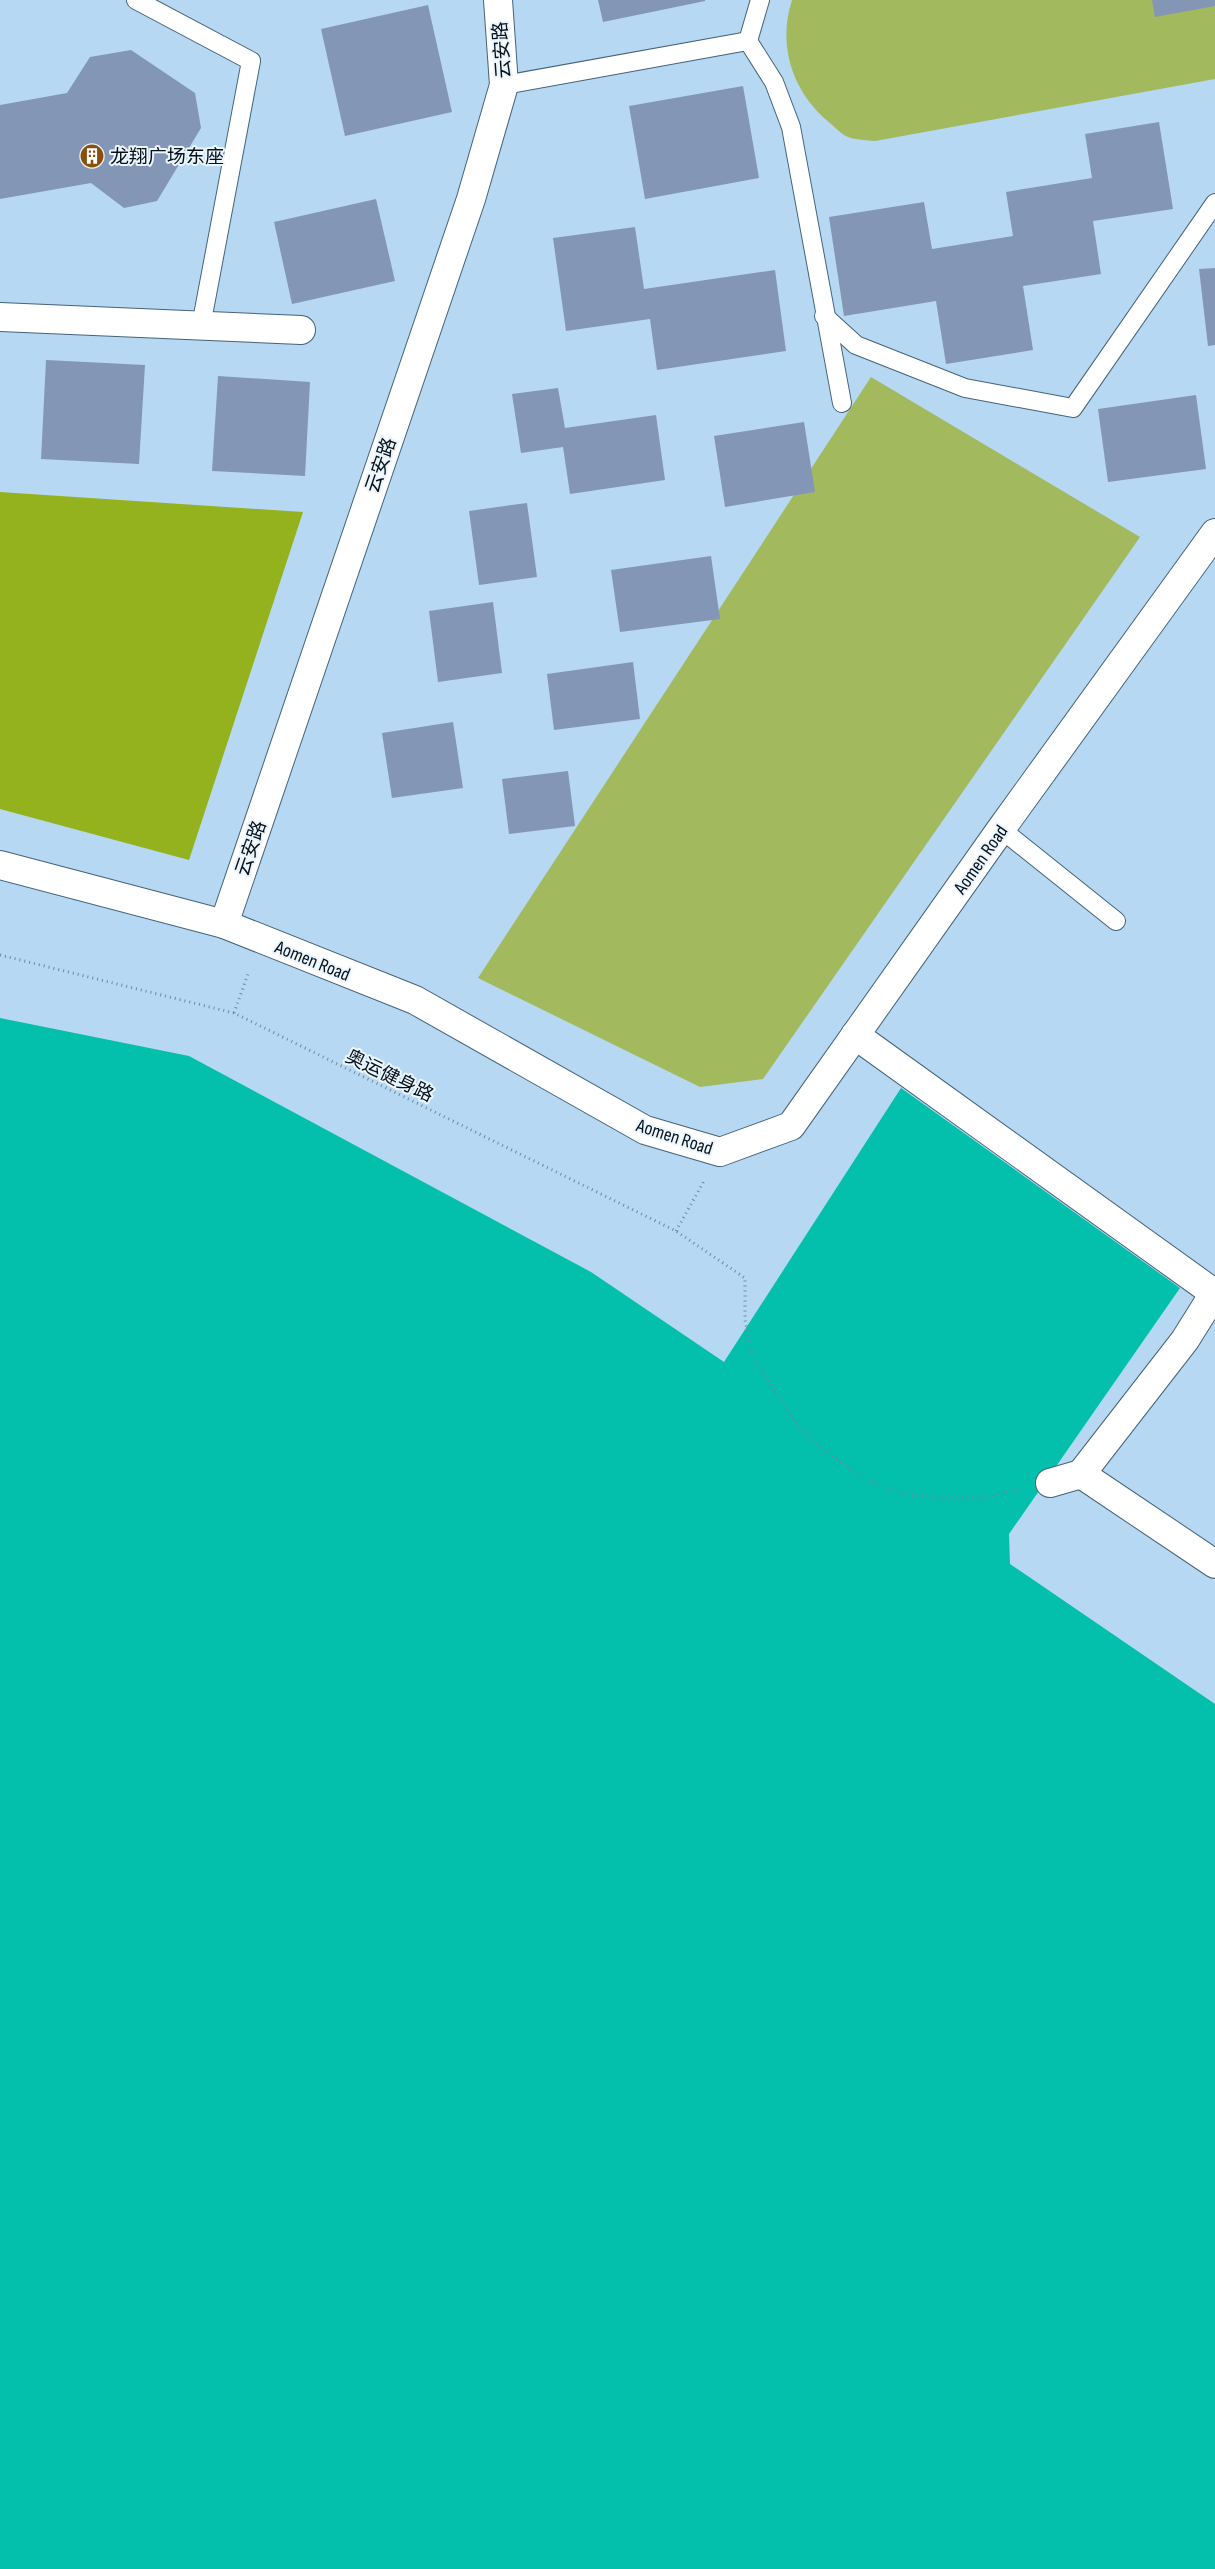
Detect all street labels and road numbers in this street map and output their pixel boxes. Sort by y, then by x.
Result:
street label: 云安路 [489,21,516,79]
street label: 云安路 [361,435,402,496]
street label: 云安路 [231,818,272,879]
street label: Aomen Road [949,821,1013,900]
street label: Aomen Road [271,936,353,987]
street label: 奥运健身路 [342,1045,437,1108]
street label: Aomen Road [632,1114,716,1161]

